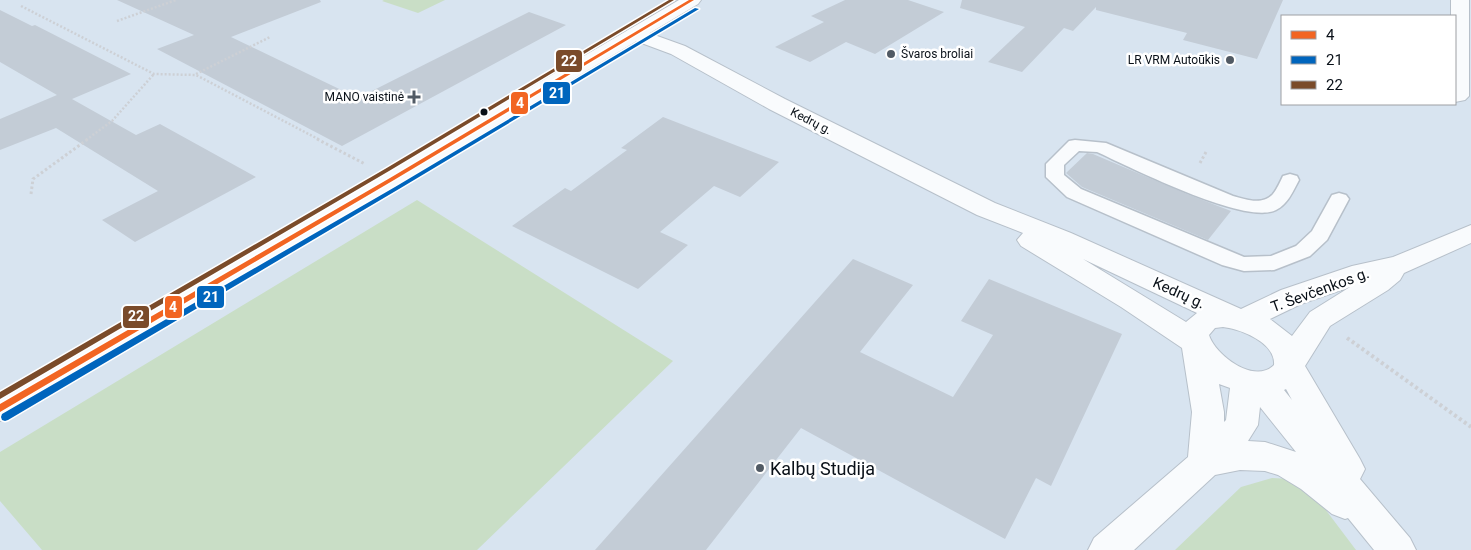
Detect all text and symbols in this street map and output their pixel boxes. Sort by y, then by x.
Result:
legend [1281,15,1456,105]
text: 4 [1326,26,1335,44]
place label: Švaros broliai [901,46,973,61]
marker: Švaros broliai [885,48,897,60]
line badge: 22 [555,49,583,73]
text: 21 [1326,51,1343,69]
text: 22 [561,53,577,69]
place label: LR VRM Autoūkis [1128,53,1220,67]
marker: LR VRM Autoūkis [1224,54,1236,66]
text: 22 [1326,76,1343,94]
line badge: 21 [542,81,571,105]
text: 21 [549,85,565,101]
place label: MANO vaistinė [325,90,404,104]
marker: MANO vaistinė [408,91,420,103]
line badge: 4 [510,91,529,115]
text: 4 [516,95,524,111]
street label: Kedrų g. [788,105,834,137]
unlabelled marker [479,107,489,117]
street label: T. Ševčenkos g. [1268,264,1372,316]
street label: Kedrų g. [1150,274,1208,312]
line badge: 21 [196,285,225,309]
text: 21 [203,289,219,305]
line badge: 4 [164,295,183,319]
text: 4 [169,299,177,315]
line badge: 22 [122,305,150,329]
text: 22 [128,308,144,324]
place label: Kalbų Studija [770,458,875,479]
marker: Kalbų Studija [754,462,766,474]

